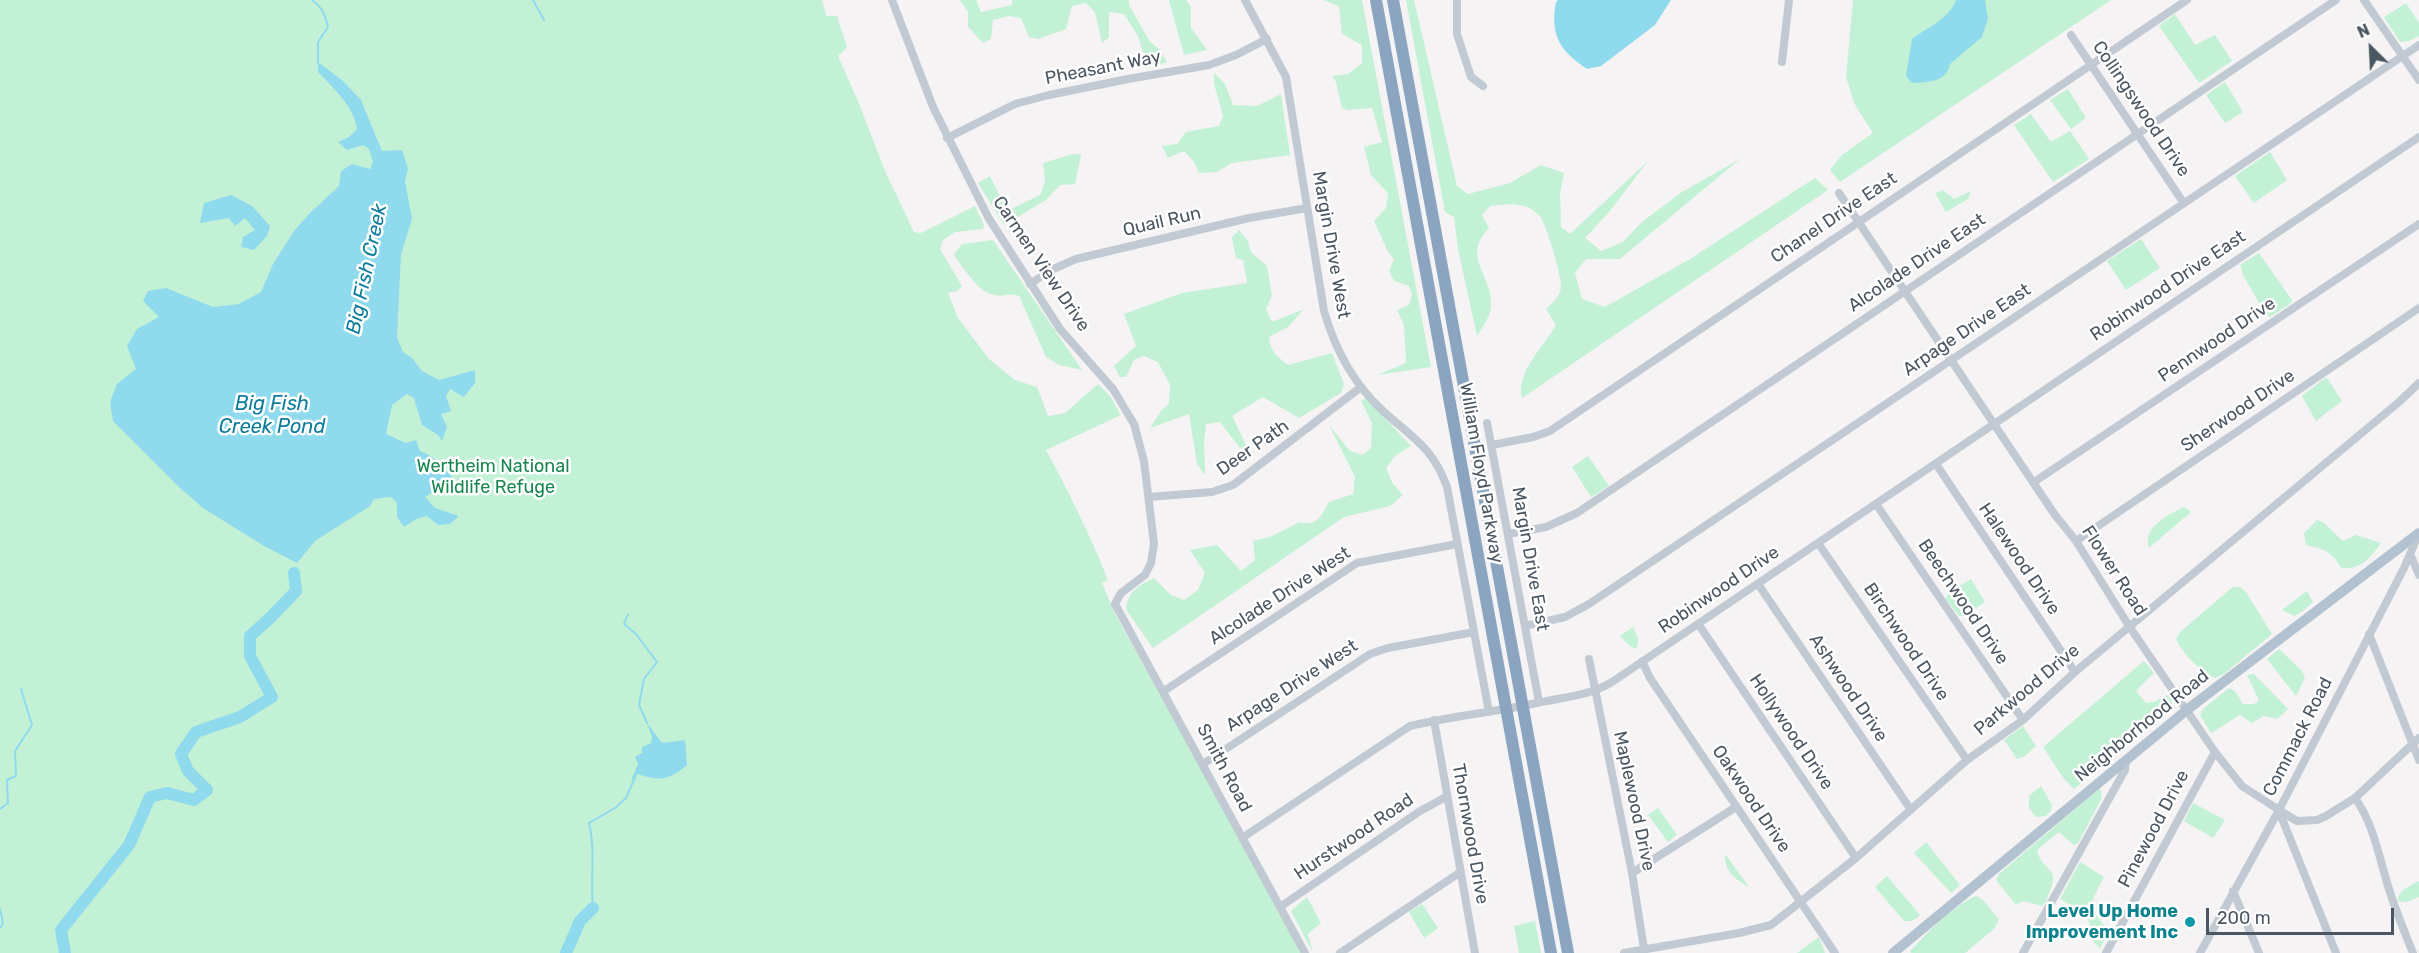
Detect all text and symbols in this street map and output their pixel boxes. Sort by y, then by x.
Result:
north arrow [2341,18,2401,78]
text: N [2354,20,2373,42]
street label: Collingswood Drive [2088,37,2194,181]
street label: Pheasant Way [1043,46,1163,90]
street label: Chanel Drive East [1767,168,1901,268]
street label: Margin Drive West [1307,170,1355,320]
street label: Carmen View Drive [988,192,1094,336]
water label: Big Fish Creek [341,202,393,336]
street label: Quail Run [1121,203,1203,241]
street label: Alcolade Drive East [1844,209,1990,317]
street label: Robinwood Drive East [2086,226,2250,346]
street label: Arpage Drive East [1899,279,2035,381]
street label: Pennwood Drive [2154,293,2280,387]
street label: Sherwood Drive [2177,365,2299,457]
street label: William Floyd Parkway [1454,381,1508,565]
water label: Big Fish Creek Pond [219,392,325,439]
street label: Deer Path [1213,415,1293,481]
park label: Wertheim National Wildlife Refuge [416,456,570,498]
street label: Margin Drive East [1507,485,1553,633]
street label: Halewood Drive [1974,499,2064,619]
street label: Flower Road [2077,522,2151,620]
street label: Beechwood Drive [1913,535,2013,669]
street label: Alcolade Drive West [1205,542,1355,650]
street label: Robinwood Drive [1654,542,1784,638]
street label: Birchwood Drive [1859,579,1953,705]
street label: Ashwood Drive [1804,630,1892,746]
street label: Arpage Drive West [1222,635,1362,737]
street label: Parkwood Drive [1970,640,2084,740]
street label: Neighborhood Road [2071,665,2213,787]
street label: Hollywood Drive [1744,670,1838,794]
street label: Commack Road [2259,674,2337,800]
street label: Smith Road [1192,720,1256,816]
street label: Maplewood Drive [1609,729,1659,873]
street label: Oakwood Drive [1707,741,1795,857]
street label: Thornwood Drive [1447,762,1493,906]
street label: Pinewood Drive [2114,767,2194,891]
street label: Hurstwood Road [1290,789,1418,885]
scale bar [2209,896,2396,934]
place label: Level Up Home Improvement Inc [2026,901,2178,944]
text: 200 m [2217,907,2271,929]
marker: Level Up Home Improvement Inc [2183,915,2197,929]

